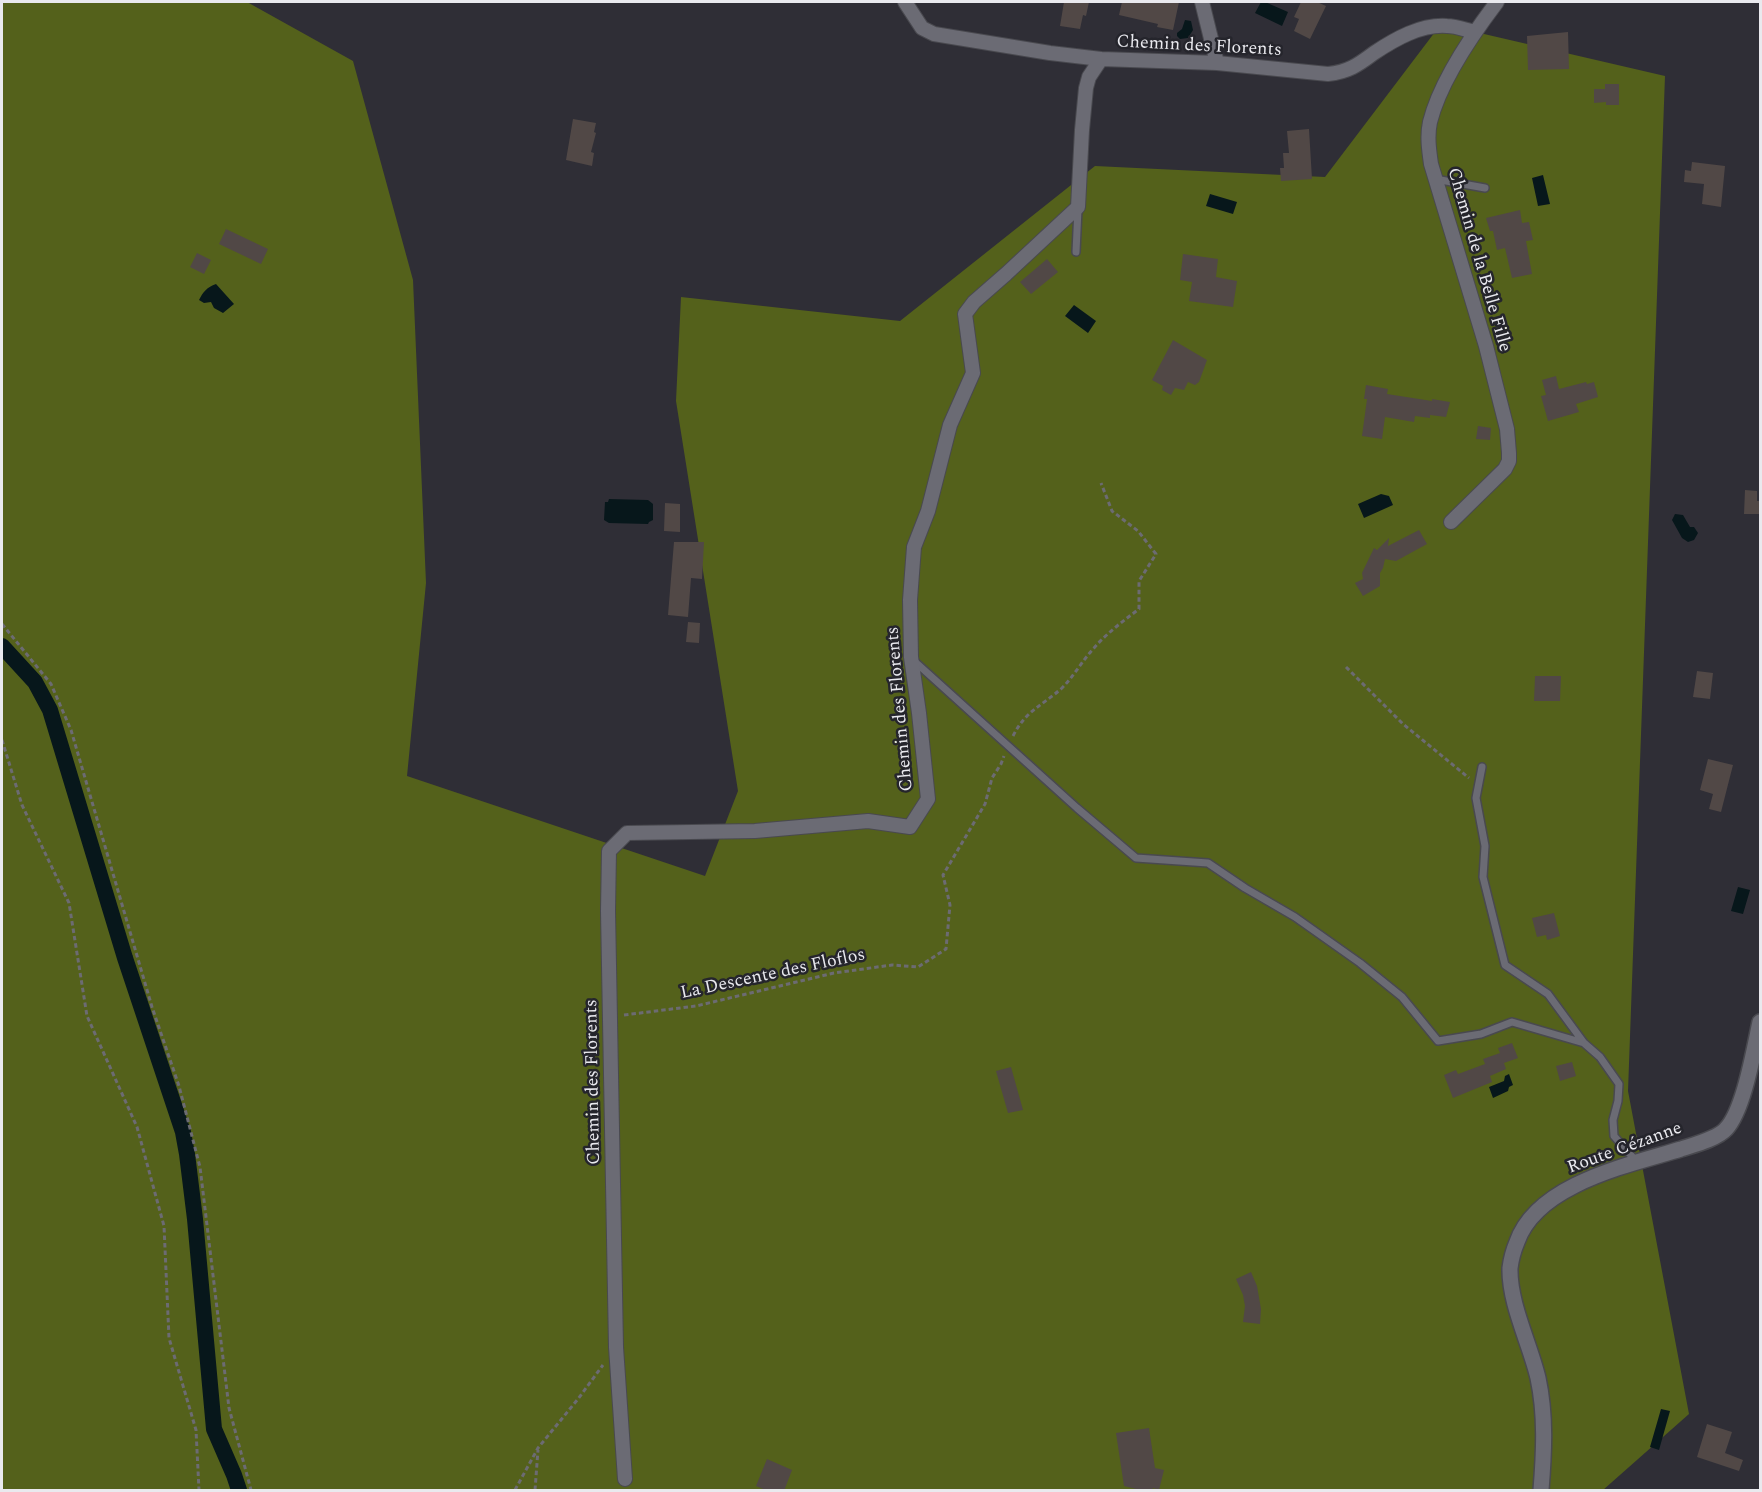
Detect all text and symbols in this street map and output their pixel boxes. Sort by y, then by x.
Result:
street label: Chemin des Florents [1116,32,1282,62]
street label: Chemin de la Belle Fille [1441,165,1515,355]
street label: Chemin des Florents [883,626,919,792]
street label: La Descente des Floflos [679,945,867,1005]
street label: Chemin des Florents [582,999,606,1165]
street label: Route Cézanne [1565,1118,1685,1180]

